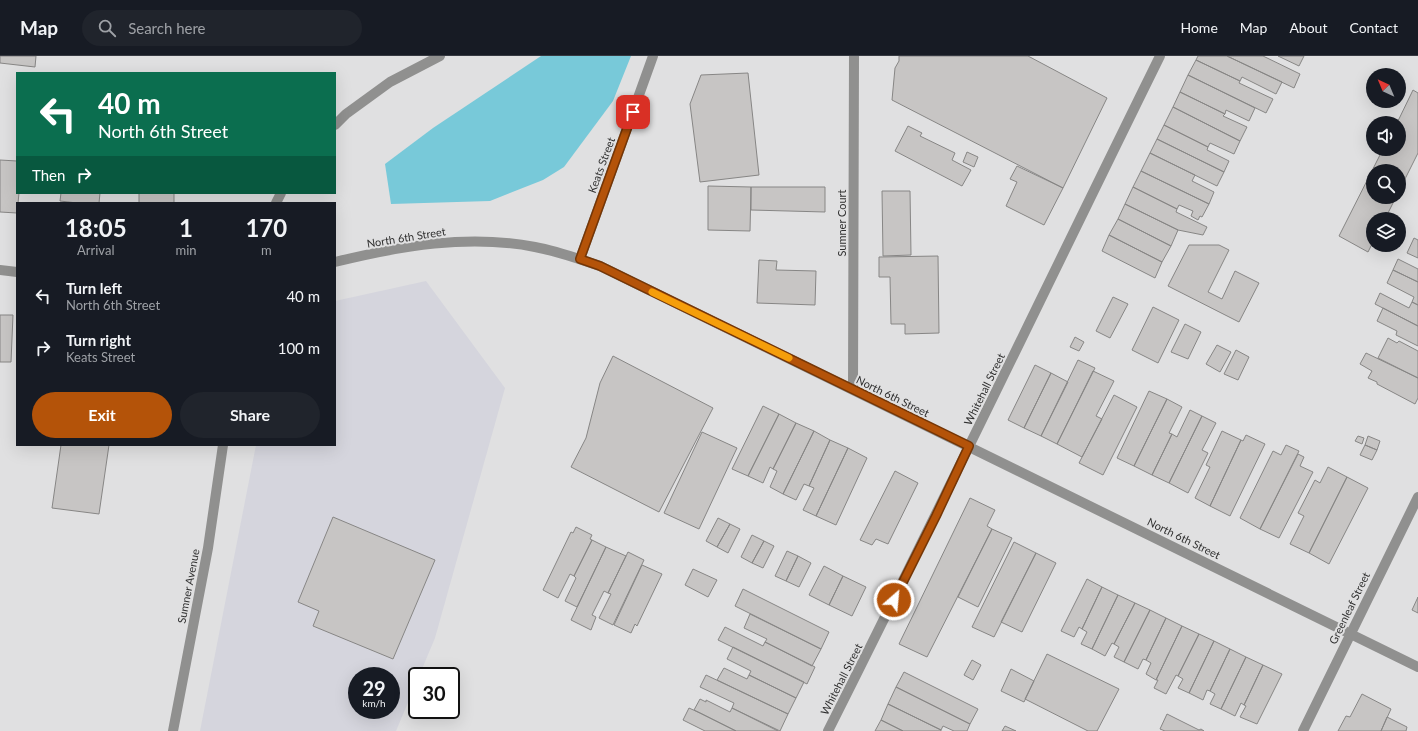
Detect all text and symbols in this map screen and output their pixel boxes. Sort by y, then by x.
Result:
search box [82,10,362,46]
text: Map [20,16,58,39]
icon: search [96,17,118,39]
text: Search here [128,19,206,37]
text: Home [1180,19,1218,36]
text: Map [1240,19,1267,36]
text: About [1289,19,1327,36]
text: Contact [1349,19,1398,36]
north arrow [1366,68,1406,108]
map controls [1366,68,1406,252]
text: 40 m [98,86,161,120]
icon: left [32,88,84,140]
pin [616,95,650,129]
icon: arrive [622,101,644,123]
button: sound [1366,116,1406,156]
text: North 6th Street [98,120,228,142]
street label: Keats Street [585,135,617,195]
icon: right [73,164,95,186]
button: search [1366,164,1406,204]
text: Then [32,166,65,184]
street label: Sumner Court [835,189,848,257]
button: layers [1366,212,1406,252]
text: 18:05 [65,213,127,242]
text: 1 [179,213,193,242]
text: 170 [245,213,287,242]
street label: North 6th Street [366,224,446,250]
text: Arrival [77,242,114,258]
text: min [176,242,197,258]
text: m [261,242,272,258]
text: Turn left [66,279,122,297]
icon: left [32,285,54,307]
text: 40 m [286,287,320,305]
text: North 6th Street [66,297,160,313]
text: Turn right [66,331,131,349]
icon: right [32,337,54,359]
text: 100 m [278,339,320,357]
text: Keats Street [66,349,135,365]
street label: Whitehall Street [961,351,1007,427]
street label: North 6th Street [854,373,932,419]
button: Exit [32,392,172,438]
button: Share [180,392,320,438]
street label: North 6th Street [1145,515,1223,561]
street label: Sumner Avenue [174,547,202,624]
street label: Greenleaf Street [1326,570,1372,646]
position arrow [873,579,915,621]
street label: Whitehall Street [817,641,865,717]
speed limit sign: 30 [408,667,460,719]
text: 29 [362,676,386,700]
text: km/h [362,697,386,709]

